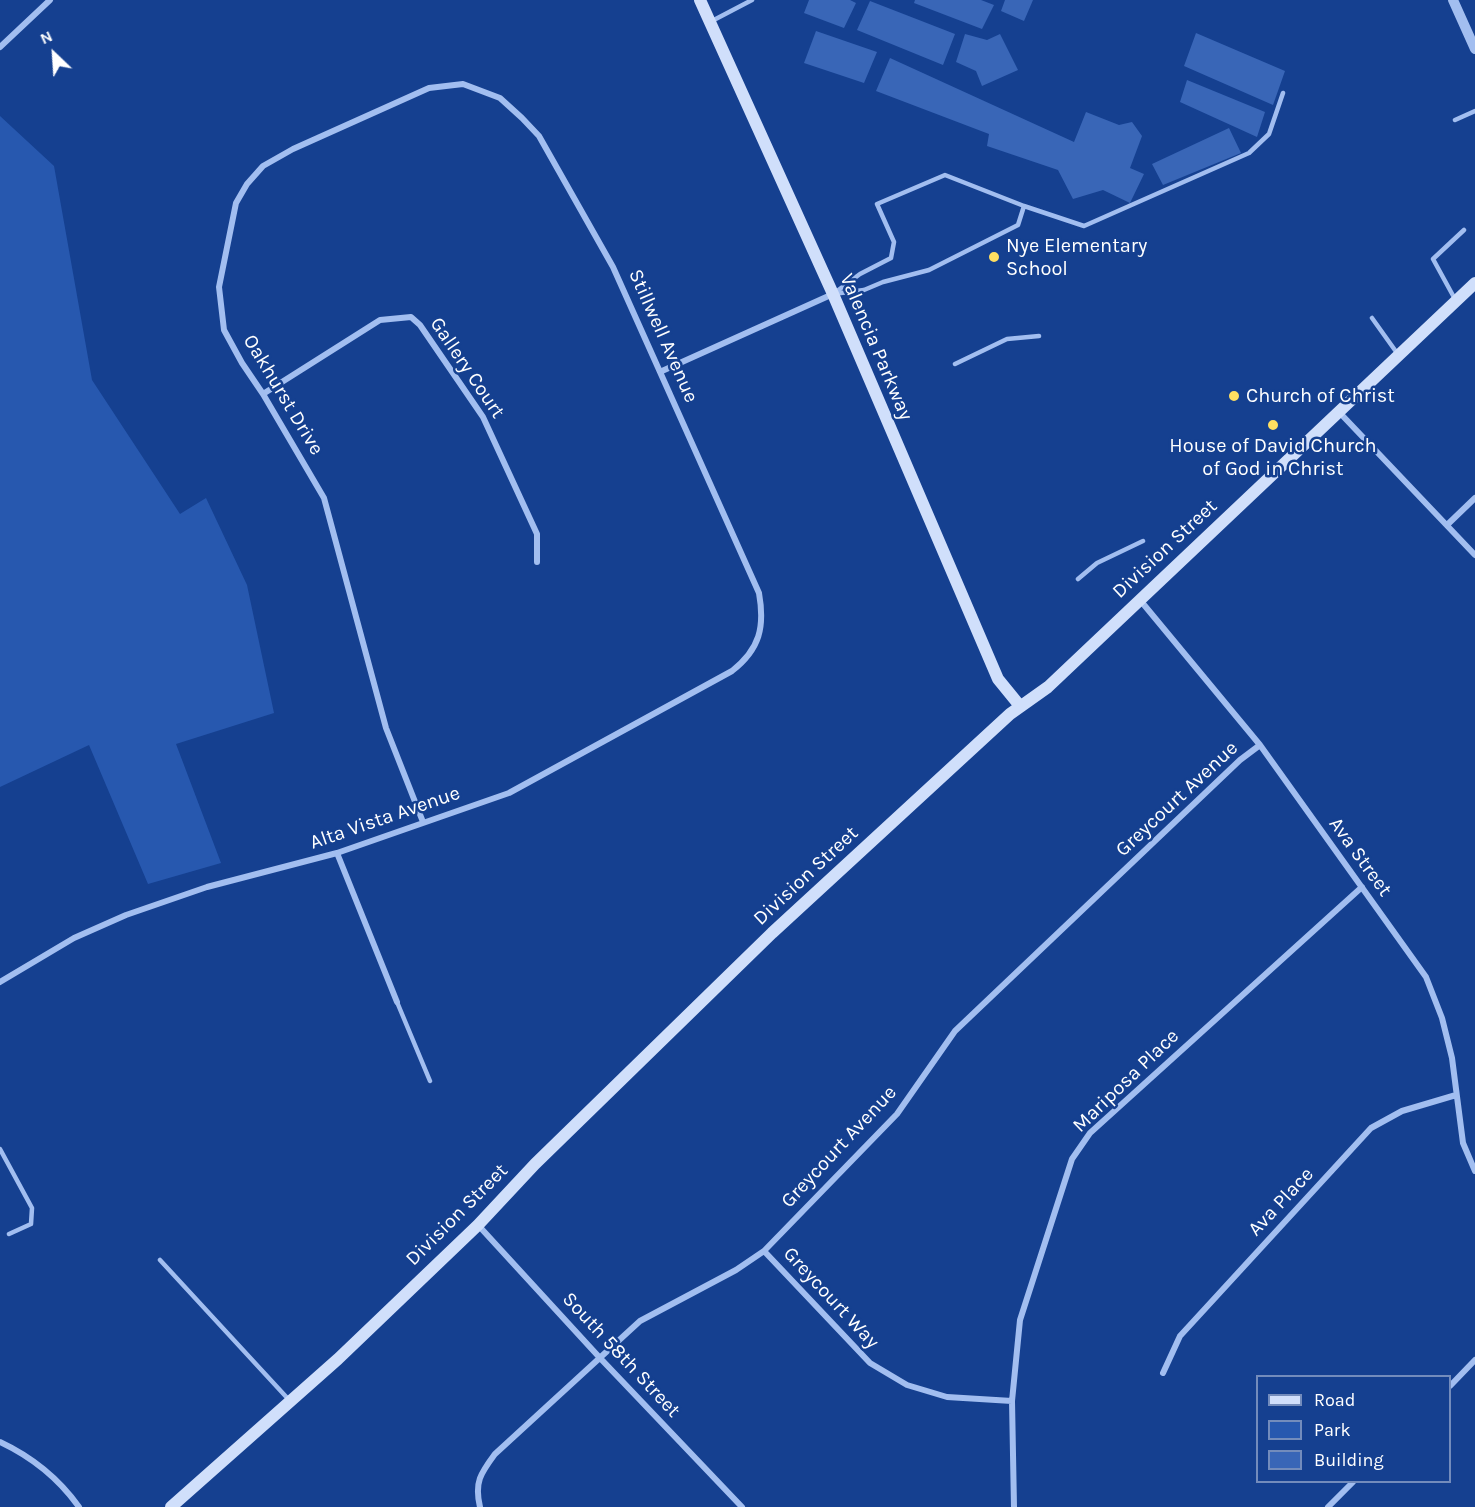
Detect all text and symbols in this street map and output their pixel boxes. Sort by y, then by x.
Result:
north arrow [24,24,84,84]
text: N [37,26,55,48]
place label: Nye Elementary School [1006,234,1147,281]
marker: Nye Elementary School [987,250,1001,264]
street label: Stillwell Avenue [623,266,703,406]
street label: Valencia Parkway [834,270,918,424]
street label: Gallery Court [424,313,510,423]
street label: Oakhurst Drive [238,330,328,460]
place label: Church of Christ [1246,384,1395,408]
marker: Church of Christ [1227,389,1241,403]
marker: House of David Church of God in Christ [1266,418,1280,432]
place label: House of David Church of God in Christ [1169,434,1377,481]
street label: Division Street [1108,494,1222,604]
street label: Greycourt Avenue [1111,736,1243,862]
street label: Alta Vista Avenue [307,781,463,855]
street label: Ava Street [1323,813,1397,901]
street label: Division Street [749,821,863,931]
street label: Mariposa Place [1068,1024,1184,1138]
street label: Greycourt Avenue [776,1081,902,1213]
street label: Division Street [401,1159,513,1271]
street label: Ava Place [1243,1163,1319,1241]
street label: Greycourt Way [778,1242,884,1354]
street label: South 58th Street [557,1287,685,1423]
legend [1256,1375,1451,1483]
text: Road [1314,1389,1355,1411]
text: Park [1314,1419,1351,1441]
text: Building [1314,1449,1384,1471]

